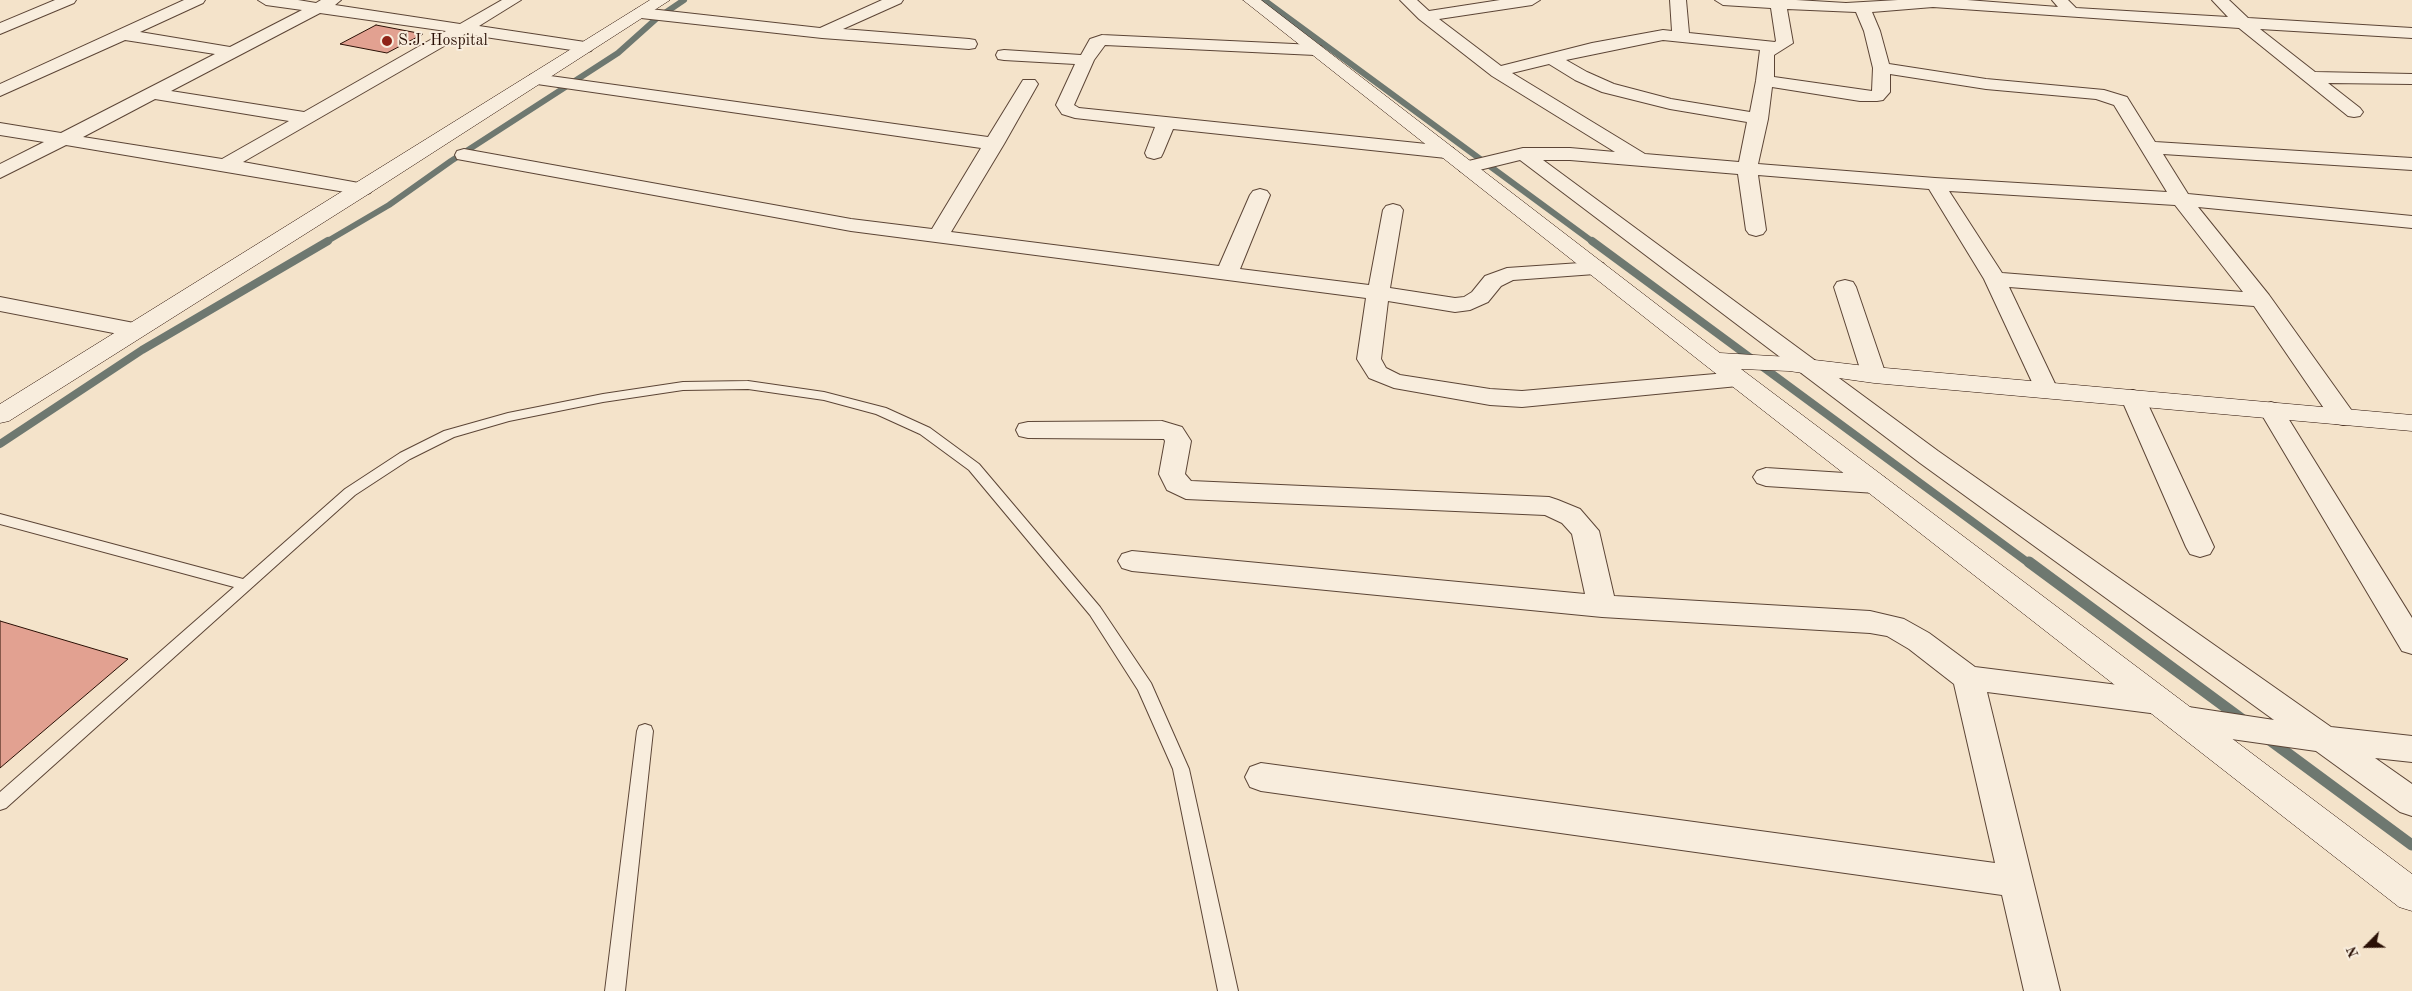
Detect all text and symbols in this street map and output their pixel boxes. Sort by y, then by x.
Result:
place label: S.J. Hospital [398,31,488,51]
marker: S.J. Hospital [380,34,394,48]
north arrow [2342,921,2392,971]
text: N [2345,944,2362,960]

